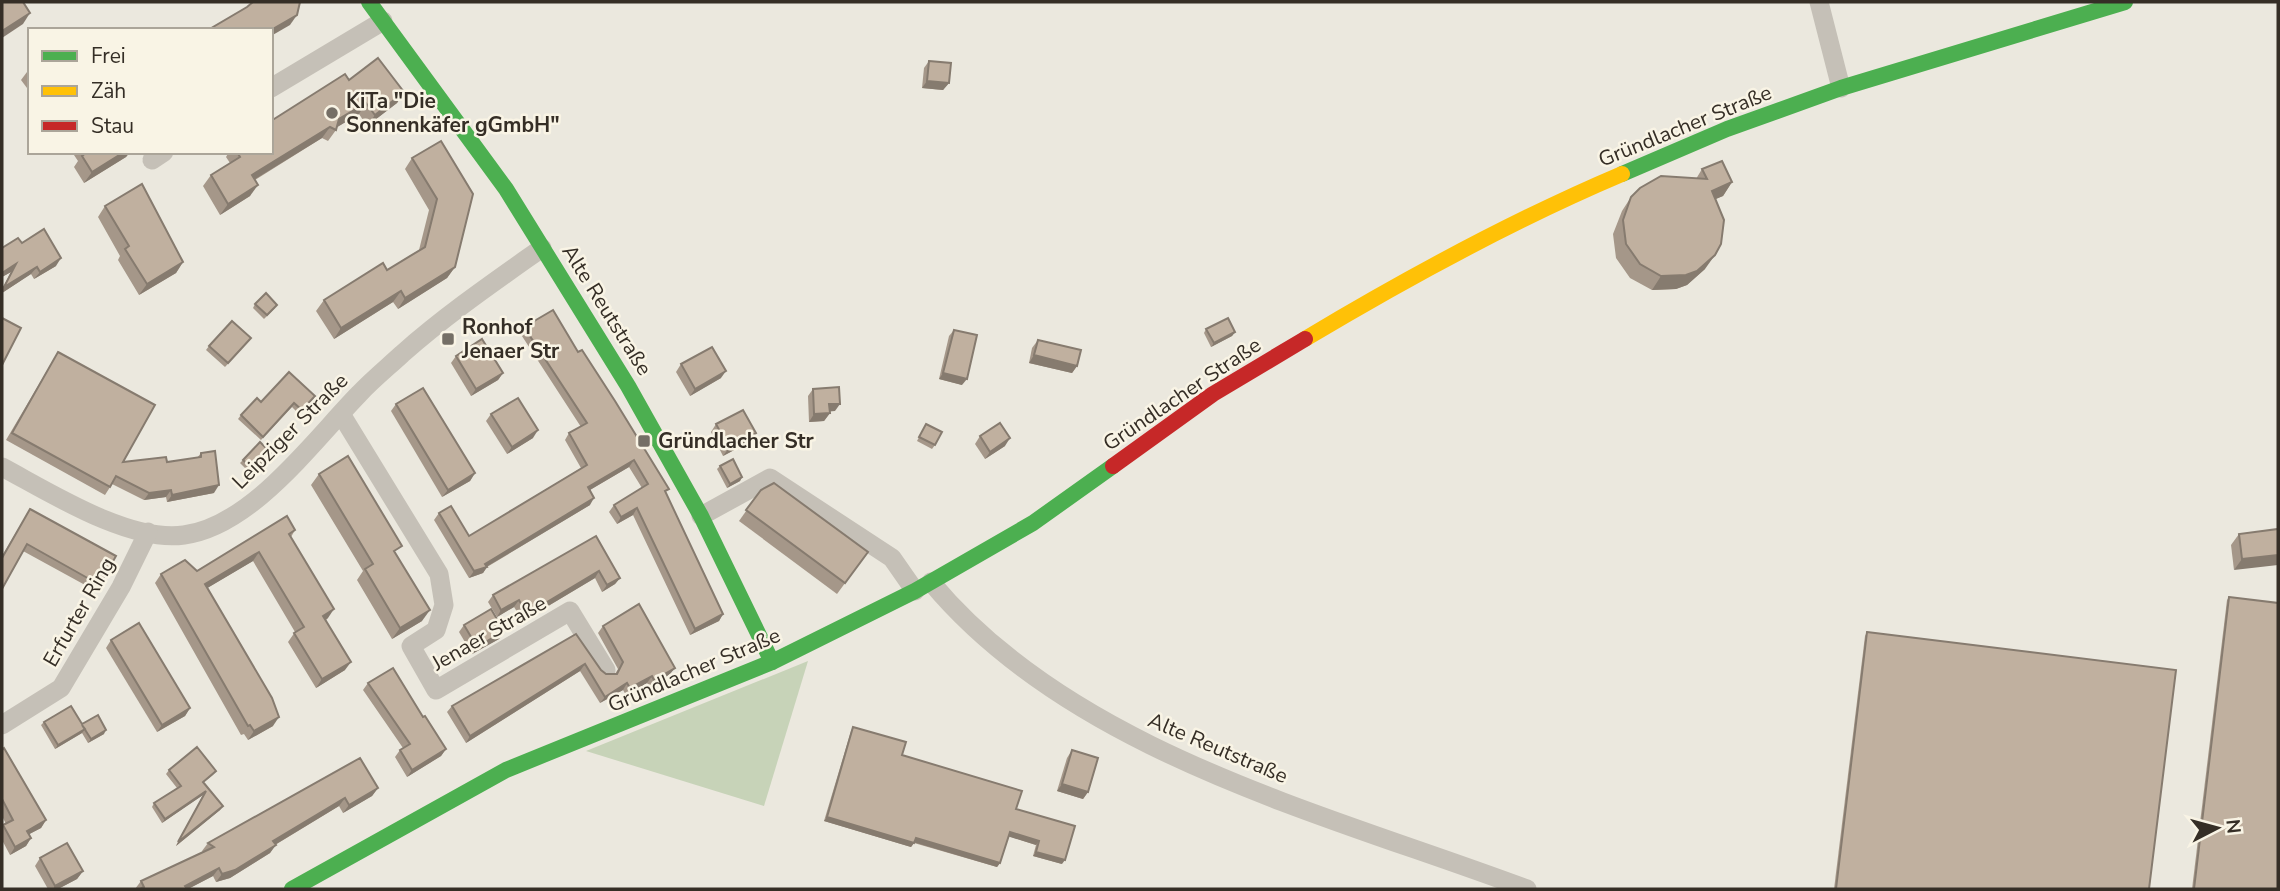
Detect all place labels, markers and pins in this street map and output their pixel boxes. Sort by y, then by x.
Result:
place label: KiTa "Die Sonnenkäfer gGmbH" [346,87,560,139]
marker: KiTa "Die Sonnenkäfer gGmbH" [324,105,340,121]
place label: Ronhof Jenaer Str [461,313,560,365]
marker: Ronhof Jenaer Str [440,331,456,347]
place label: Gründlacher Str [658,427,815,455]
marker: Gründlacher Str [636,433,652,449]

